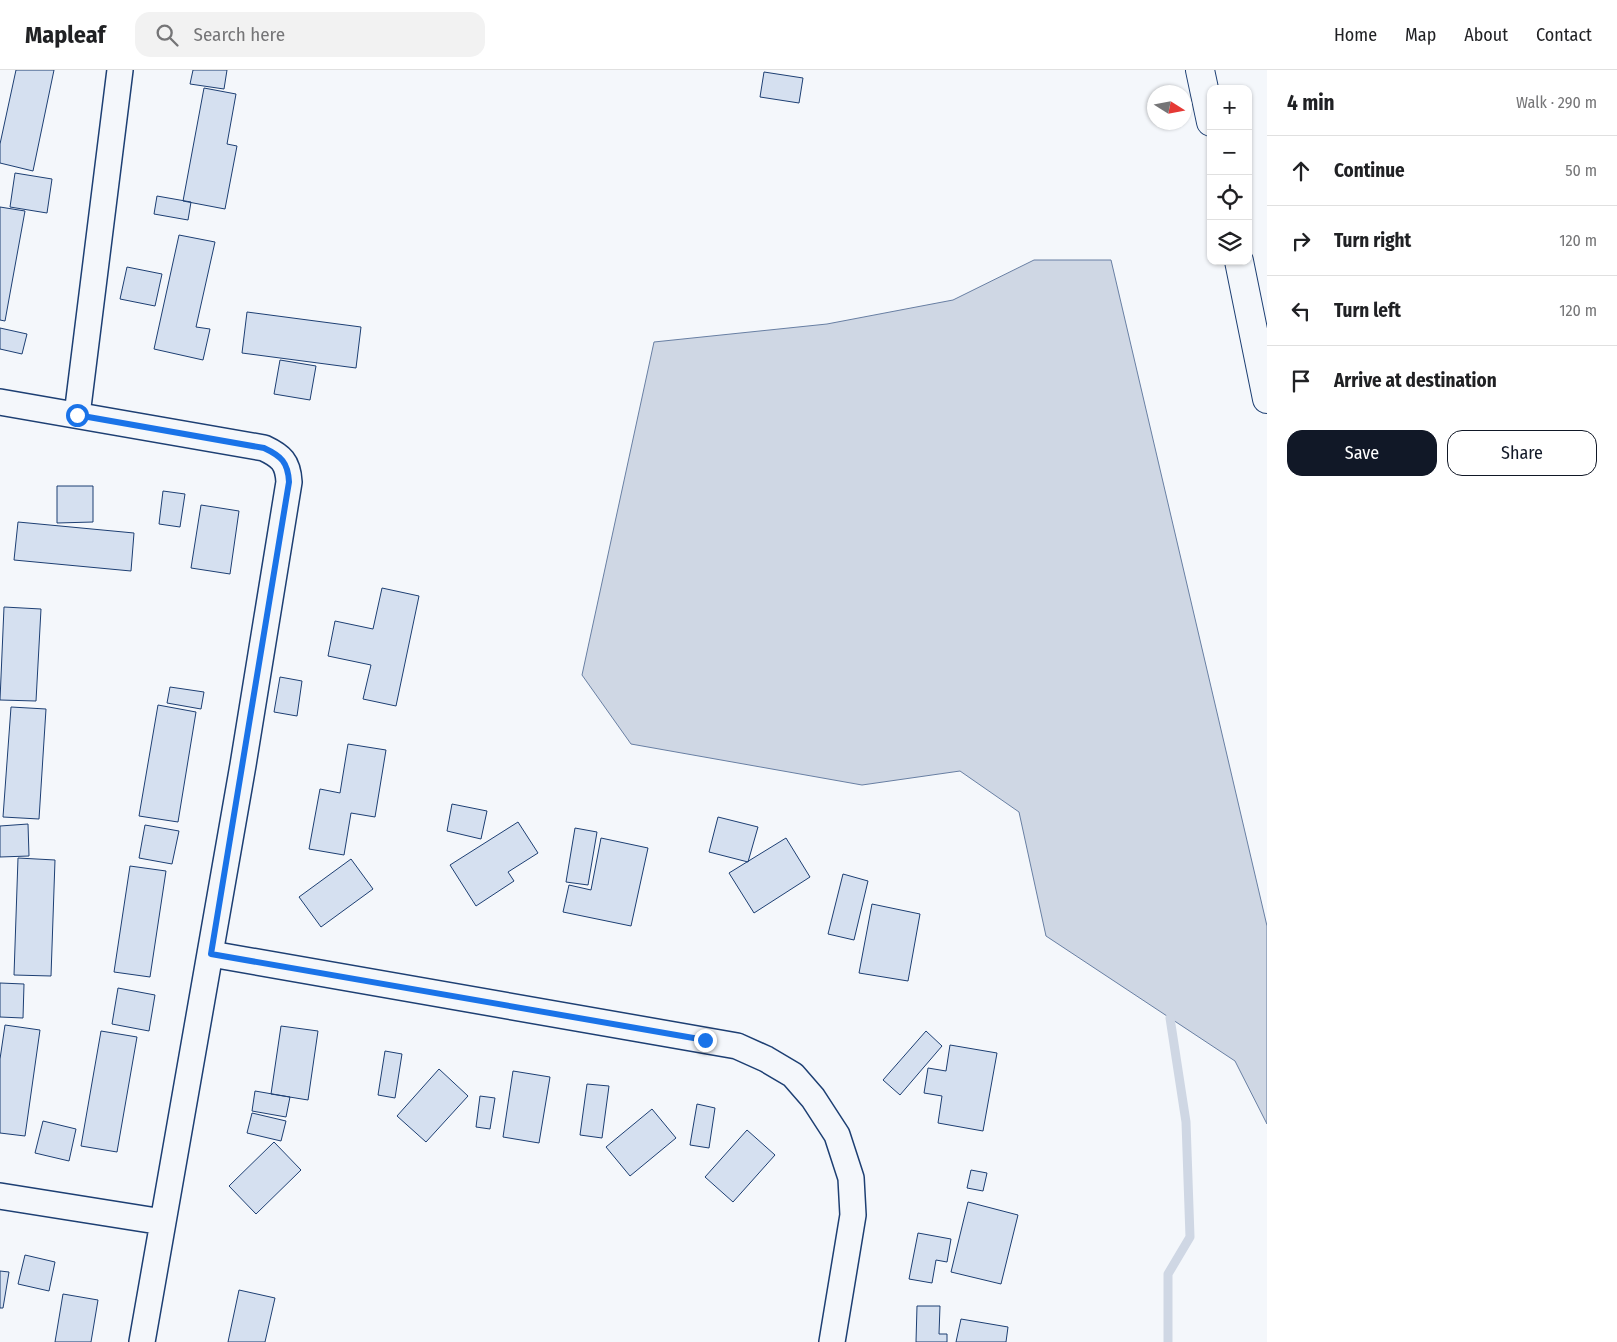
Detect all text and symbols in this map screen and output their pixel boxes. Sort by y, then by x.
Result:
search box [135,12,485,57]
text: Mapleaf [25,21,105,49]
icon: search [153,21,181,49]
text: Search here [193,23,285,46]
text: Home [1334,24,1377,46]
text: Map [1405,24,1436,46]
text: About [1464,24,1508,46]
text: Contact [1536,24,1592,46]
north arrow [1147,85,1192,130]
map controls [1207,85,1252,265]
button: + [1207,85,1252,130]
text: 4 min [1287,90,1335,116]
text: Walk · 290 m [1516,93,1597,112]
button: − [1207,130,1252,175]
icon: ahead [1287,157,1315,185]
text: Continue [1334,159,1405,182]
text: 50 m [1565,161,1597,180]
button: locate [1207,175,1252,220]
button: layers [1207,220,1252,265]
icon: right [1287,227,1315,255]
text: Turn right [1334,229,1411,252]
text: 120 m [1559,231,1597,250]
icon: left [1287,297,1315,325]
text: Turn left [1334,299,1401,322]
text: 120 m [1559,301,1597,320]
icon: arrive [1287,367,1315,395]
text: Arrive at destination [1334,369,1497,392]
route start [66,404,89,427]
button: Save [1287,430,1437,476]
button: Share [1447,430,1597,476]
route end [694,1029,717,1052]

